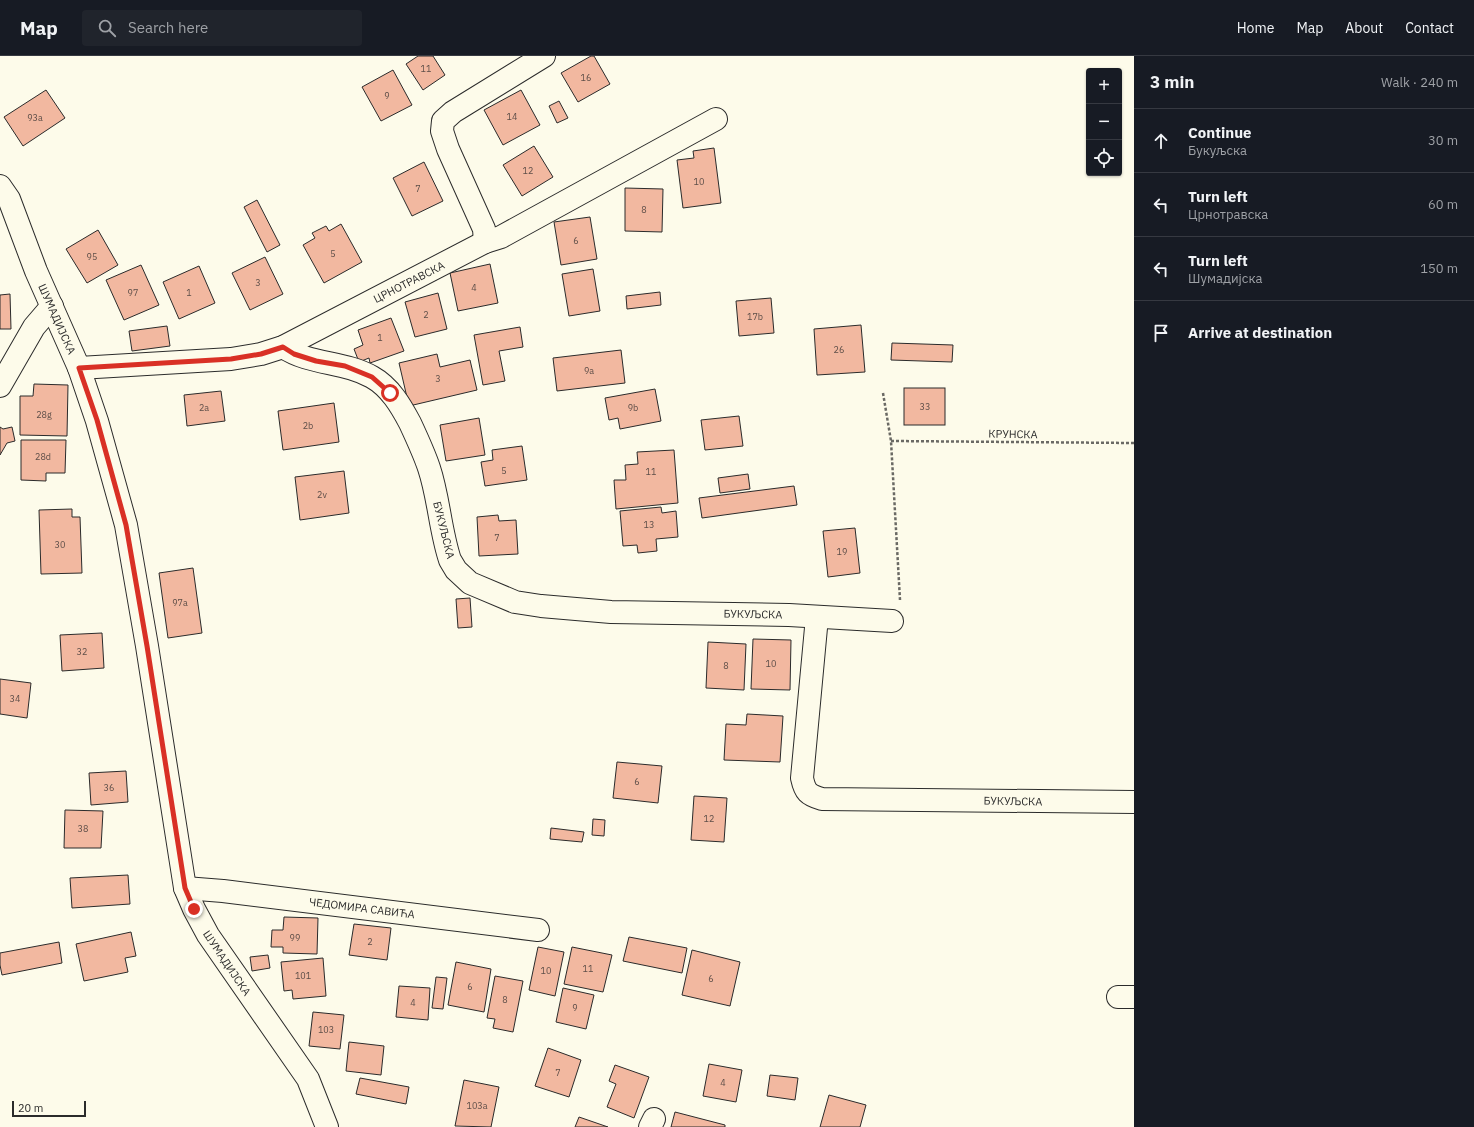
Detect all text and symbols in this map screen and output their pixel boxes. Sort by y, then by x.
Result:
search box [82,10,362,46]
text: Map [20,16,58,40]
icon: search [96,17,118,39]
text: Search here [128,18,208,37]
text: Home [1237,19,1274,37]
text: Map [1296,19,1323,37]
text: About [1345,19,1383,37]
text: Contact [1405,19,1454,37]
house number: 11 [421,63,431,74]
map controls [1086,68,1122,176]
button: + [1086,68,1122,104]
text: 3 min [1150,71,1194,93]
house number: 16 [581,72,591,83]
text: Walk · 240 m [1381,74,1458,91]
house number: 9 [384,90,390,101]
button: − [1086,104,1122,140]
house number: 14 [507,111,517,122]
house number: 93a [27,112,43,123]
text: Continue [1188,123,1252,142]
icon: ahead [1150,130,1172,152]
text: 30 m [1428,132,1458,149]
button: locate [1086,140,1122,176]
text: Букуљска [1188,142,1247,159]
house number: 12 [523,165,533,176]
house number: 10 [694,176,704,187]
house number: 7 [415,183,421,194]
text: Turn left [1188,187,1248,206]
icon: left [1150,194,1172,216]
text: 60 m [1428,196,1458,213]
house number: 8 [641,204,647,215]
text: Црнотравска [1188,206,1268,223]
house number: 6 [573,235,579,246]
house number: 5 [330,248,336,259]
house number: 95 [87,251,97,262]
text: Turn left [1188,251,1248,270]
street label: ЦРНОТРАВСКА [371,258,447,306]
icon: left [1150,258,1172,280]
text: 150 m [1420,260,1458,277]
text: Шумадијска [1188,270,1262,287]
house number: 3 [255,277,261,288]
street label: ШУМАДИЈСКА [35,282,79,356]
house number: 4 [471,282,477,293]
house number: 97 [128,287,138,298]
house number: 1 [186,287,192,298]
house number: 2 [423,309,429,320]
house number: 17b [747,311,763,322]
icon: arrive [1150,322,1172,344]
text: Arrive at destination [1188,323,1332,342]
house number: 1 [377,332,383,343]
house number: 26 [834,344,844,355]
house number: 9a [584,365,594,376]
house number: 3 [435,373,441,384]
route start [381,384,399,402]
house number: 33 [920,401,930,412]
house number: 2a [199,402,209,413]
house number: 9b [628,402,638,413]
house number: 28g [36,409,52,420]
house number: 2b [303,420,313,431]
street label: КРУНСКА [988,427,1038,441]
house number: 28d [35,451,51,462]
house number: 5 [501,465,507,476]
house number: 11 [646,466,656,477]
house number: 2v [317,489,327,500]
street label: БУКУЉСКА [430,500,458,560]
house number: 13 [644,519,654,530]
house number: 7 [494,532,500,543]
house number: 30 [55,539,65,550]
house number: 19 [837,546,847,557]
house number: 97a [172,597,188,608]
street label: БУКУЉСКА [723,606,783,622]
house number: 32 [77,646,87,657]
house number: 10 [766,658,776,669]
house number: 8 [723,660,729,671]
house number: 34 [10,693,20,704]
house number: 6 [634,776,640,787]
house number: 36 [104,782,114,793]
street label: БУКУЉСКА [983,793,1043,809]
house number: 12 [704,813,714,824]
house number: 38 [78,823,88,834]
street label: ЧЕДОМИРА САВИЋА [308,895,416,921]
route end [185,900,203,918]
street label: ШУМАДИЈСКА [200,928,254,998]
house number: 99 [290,932,300,943]
house number: 2 [367,936,373,947]
house number: 11 [583,963,593,974]
house number: 10 [541,965,551,976]
house number: 101 [295,970,311,981]
house number: 6 [708,973,714,984]
house number: 6 [467,981,473,992]
house number: 8 [502,994,508,1005]
house number: 4 [410,997,416,1008]
house number: 9 [572,1002,578,1013]
house number: 103 [318,1024,334,1035]
house number: 7 [555,1067,561,1078]
house number: 4 [720,1077,726,1088]
scale bar [12,1099,86,1118]
house number: 103a [466,1100,488,1111]
text: 20 m [18,1101,43,1115]

